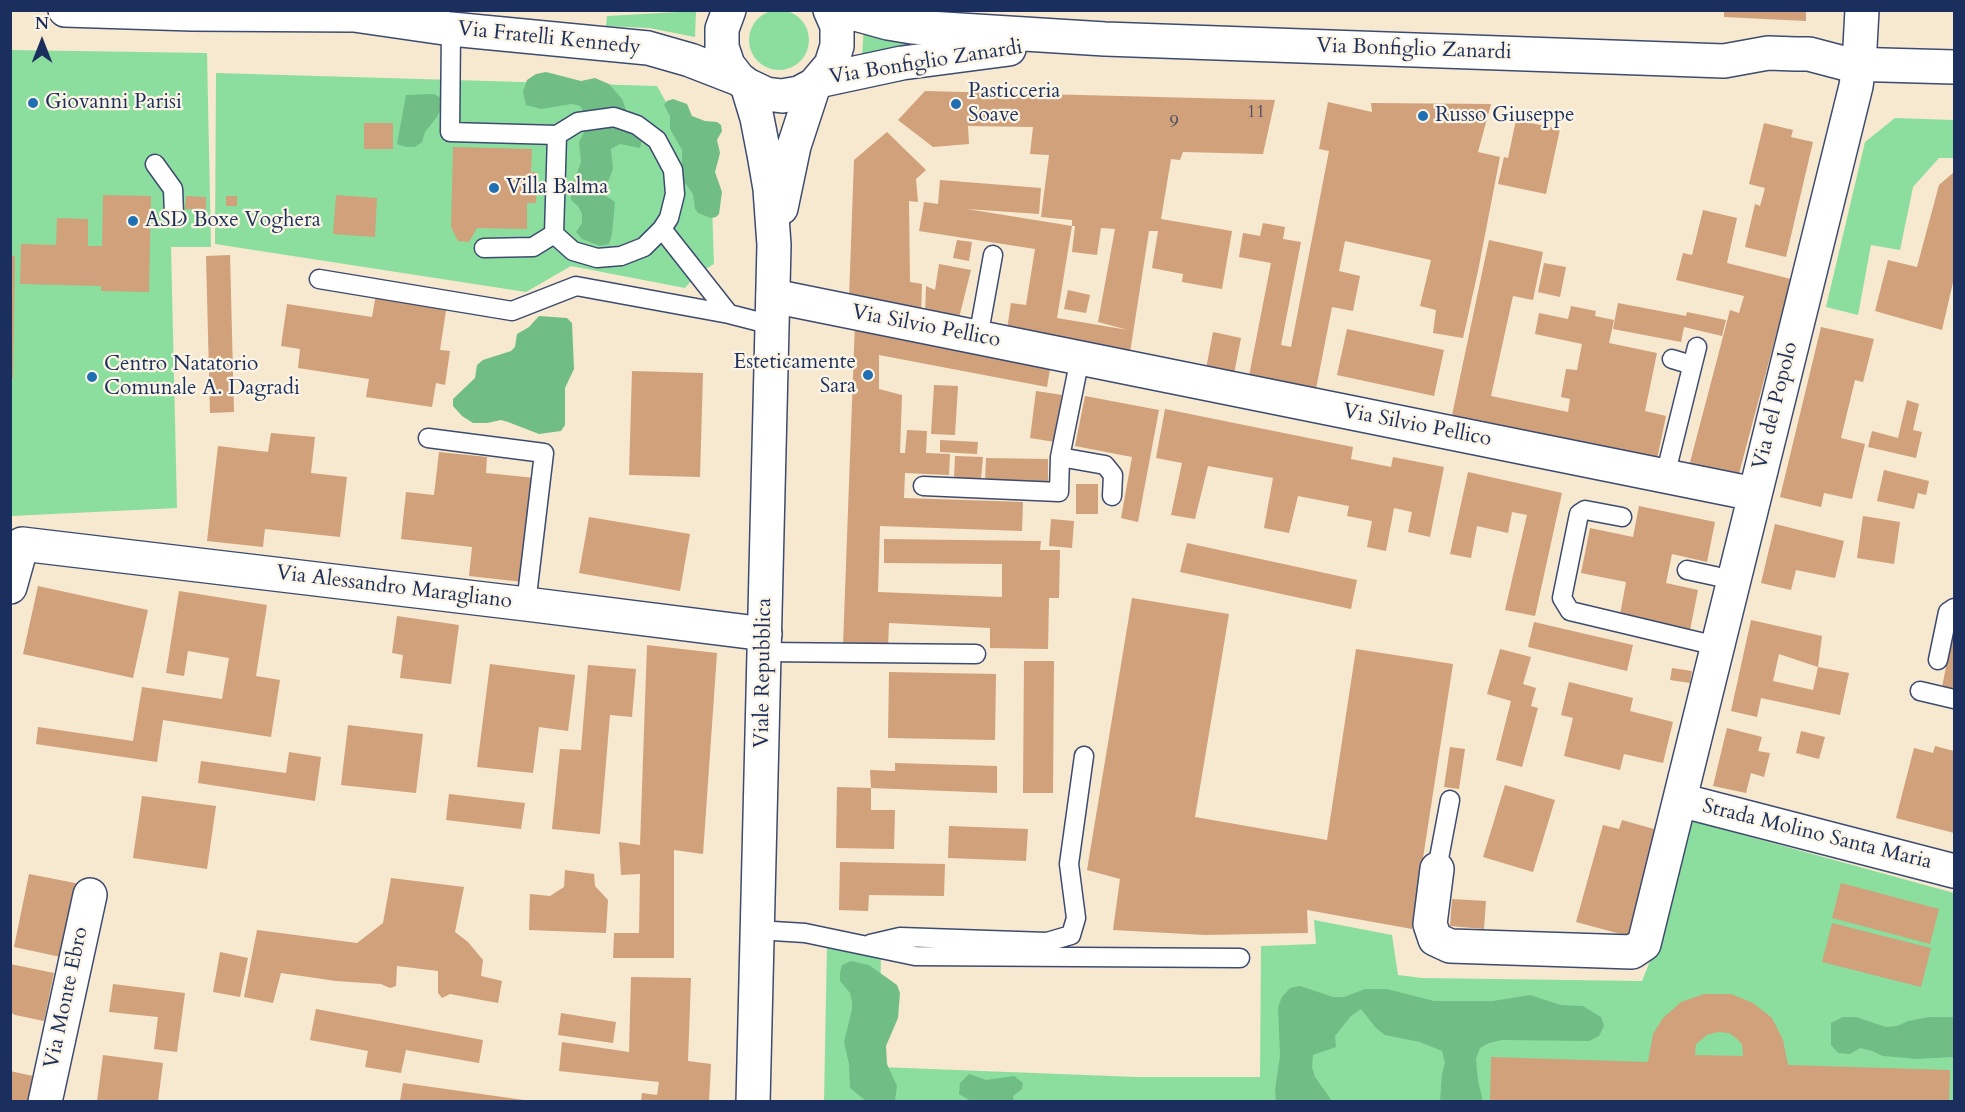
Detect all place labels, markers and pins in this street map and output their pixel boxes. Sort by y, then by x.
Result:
place label: Pasticceria Soave [968,79,1060,129]
place label: Giovanni Parisi [45,90,182,116]
marker: Giovanni Parisi [26,96,40,110]
marker: Pasticceria Soave [949,97,963,111]
place label: Russo Giuseppe [1435,103,1575,129]
marker: Russo Giuseppe [1416,109,1430,123]
place label: Villa Balma [506,175,608,201]
marker: Villa Balma [487,181,501,195]
place label: ASD Boxe Voghera [145,208,321,234]
marker: ASD Boxe Voghera [126,214,140,228]
place label: Esteticamente Sara [733,350,856,400]
place label: Centro Natatorio Comunale A. Dagradi [104,352,300,402]
marker: Esteticamente Sara [861,368,875,382]
marker: Centro Natatorio Comunale A. Dagradi [85,370,99,384]

